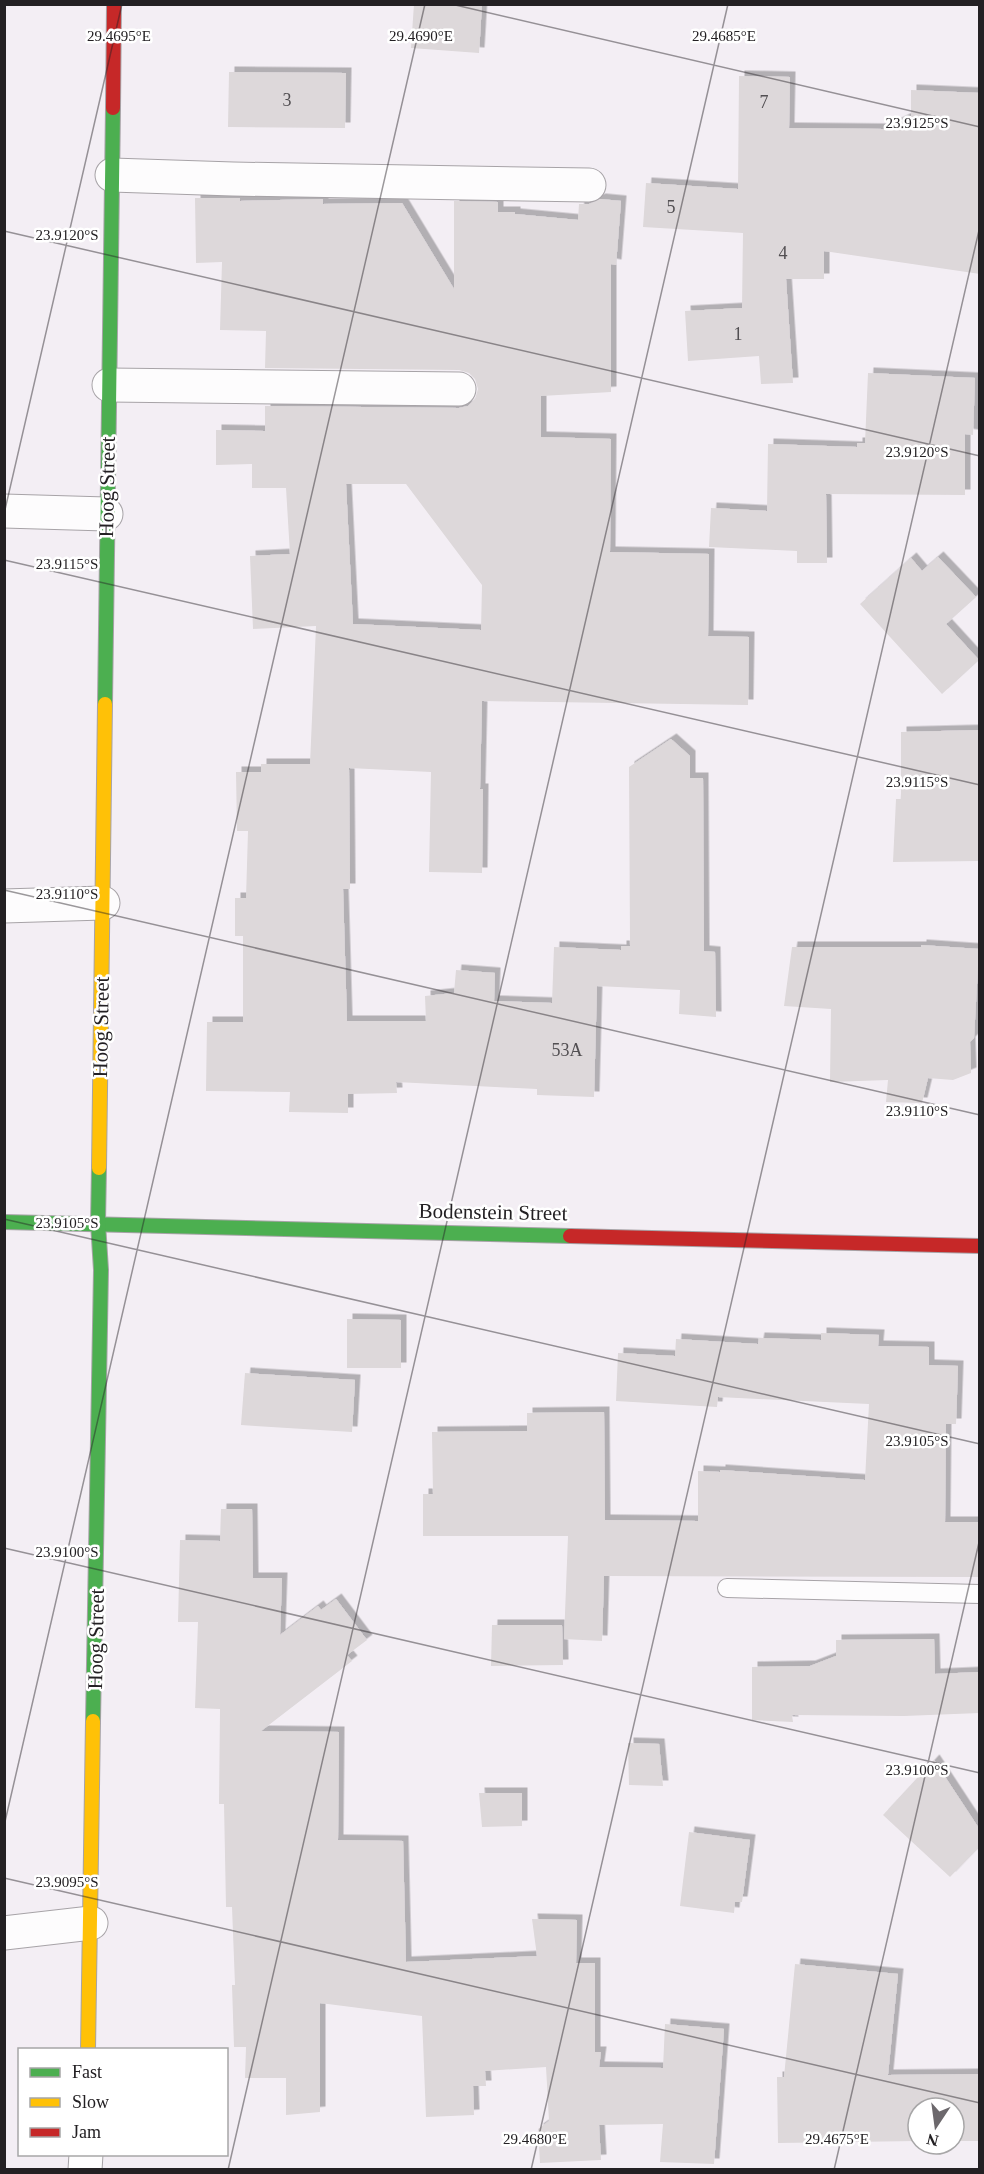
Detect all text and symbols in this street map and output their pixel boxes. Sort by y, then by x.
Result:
text: 29.4695°E [87,28,151,44]
text: 29.4690°E [389,28,453,44]
text: 29.4685°E [692,28,756,44]
house number: 3 [283,90,292,110]
house number: 7 [760,92,769,112]
text: 23.9125°S [885,115,949,131]
house number: 5 [667,197,676,217]
text: 23.9120°S [35,227,99,243]
house number: 4 [779,243,788,263]
house number: 1 [734,324,743,344]
street label: Hoog Street [94,436,120,538]
text: 23.9120°S [885,444,949,460]
text: 23.9115°S [36,556,98,572]
text: 23.9115°S [886,774,948,790]
text: 23.9110°S [36,886,98,902]
street label: Hoog Street [88,976,114,1078]
house number: 53A [552,1040,583,1060]
text: 23.9110°S [886,1103,948,1119]
street label: Bodenstein Street [418,1199,568,1225]
text: 23.9105°S [35,1215,99,1231]
text: 23.9105°S [885,1433,949,1449]
text: 23.9100°S [35,1544,99,1560]
street label: Hoog Street [83,1588,109,1690]
text: 23.9100°S [885,1762,949,1778]
text: 23.9095°S [35,1874,99,1890]
legend [18,2048,228,2156]
text: Fast [72,2062,102,2082]
text: Slow [72,2092,109,2112]
north arrow [906,2096,966,2156]
text: Jam [72,2122,101,2142]
text: N [925,2130,940,2150]
text: 29.4680°E [503,2131,567,2147]
text: 29.4675°E [805,2131,869,2147]

